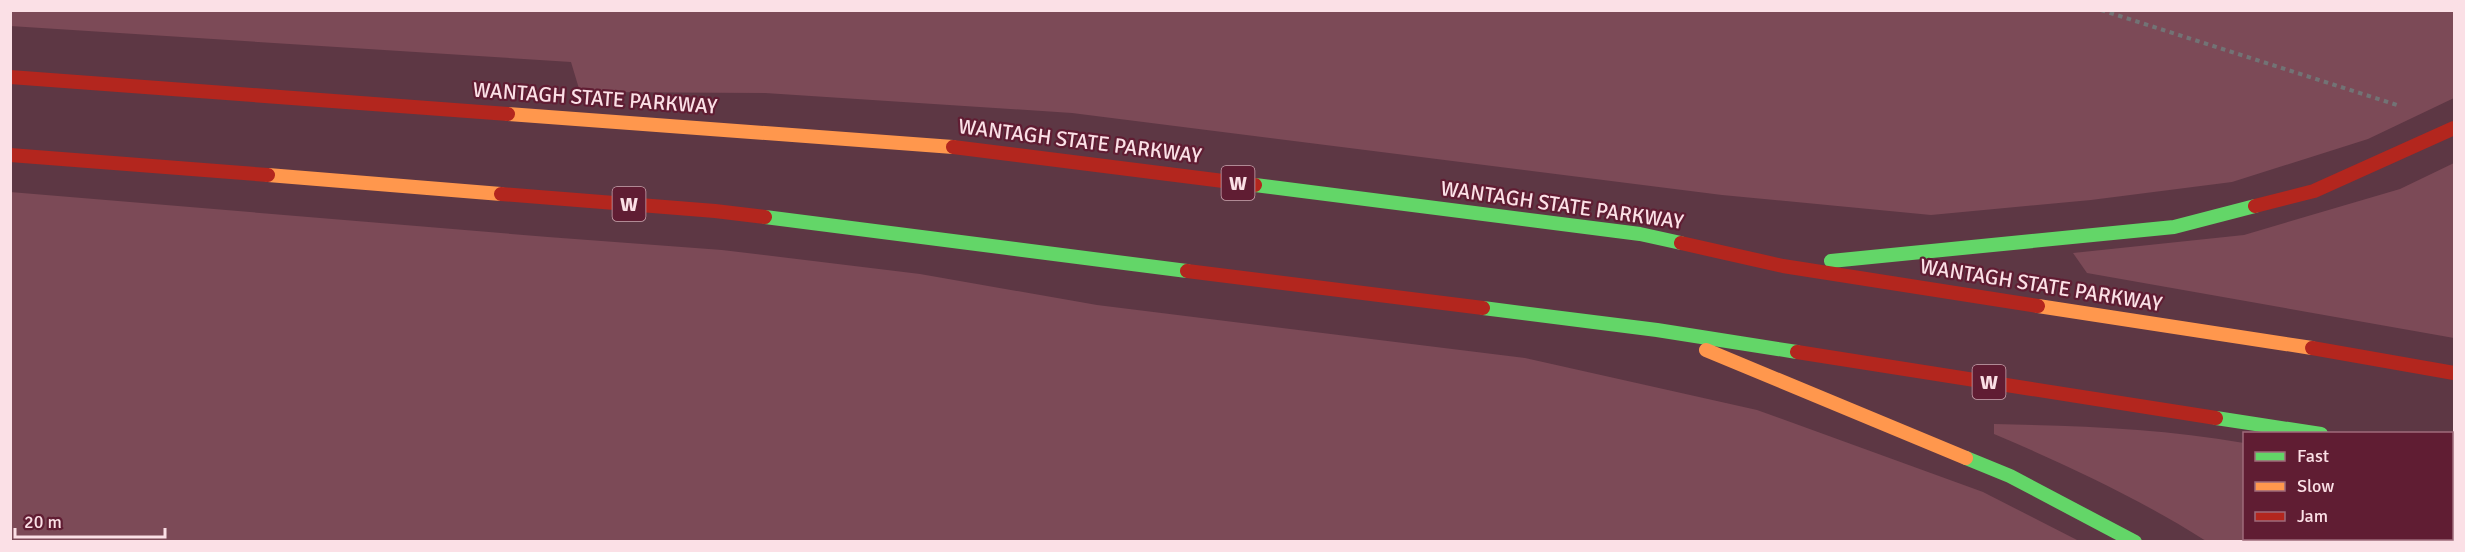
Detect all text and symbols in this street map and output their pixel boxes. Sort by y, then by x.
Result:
street label: WANTAGH STATE PARKWAY [472,76,719,120]
street label: WANTAGH STATE PARKWAY [957,113,1204,169]
road number: W [1222,166,1254,200]
street label: WANTAGH STATE PARKWAY [1439,175,1686,235]
road number: W [612,187,646,221]
street label: WANTAGH STATE PARKWAY [1918,253,2164,317]
road number: W [1972,365,2006,399]
legend [2243,432,2453,540]
text: Fast [2297,445,2329,467]
text: Slow [2297,475,2334,497]
scale bar [15,501,165,539]
text: Jam [2297,505,2328,527]
text: 20 m [24,511,62,533]

